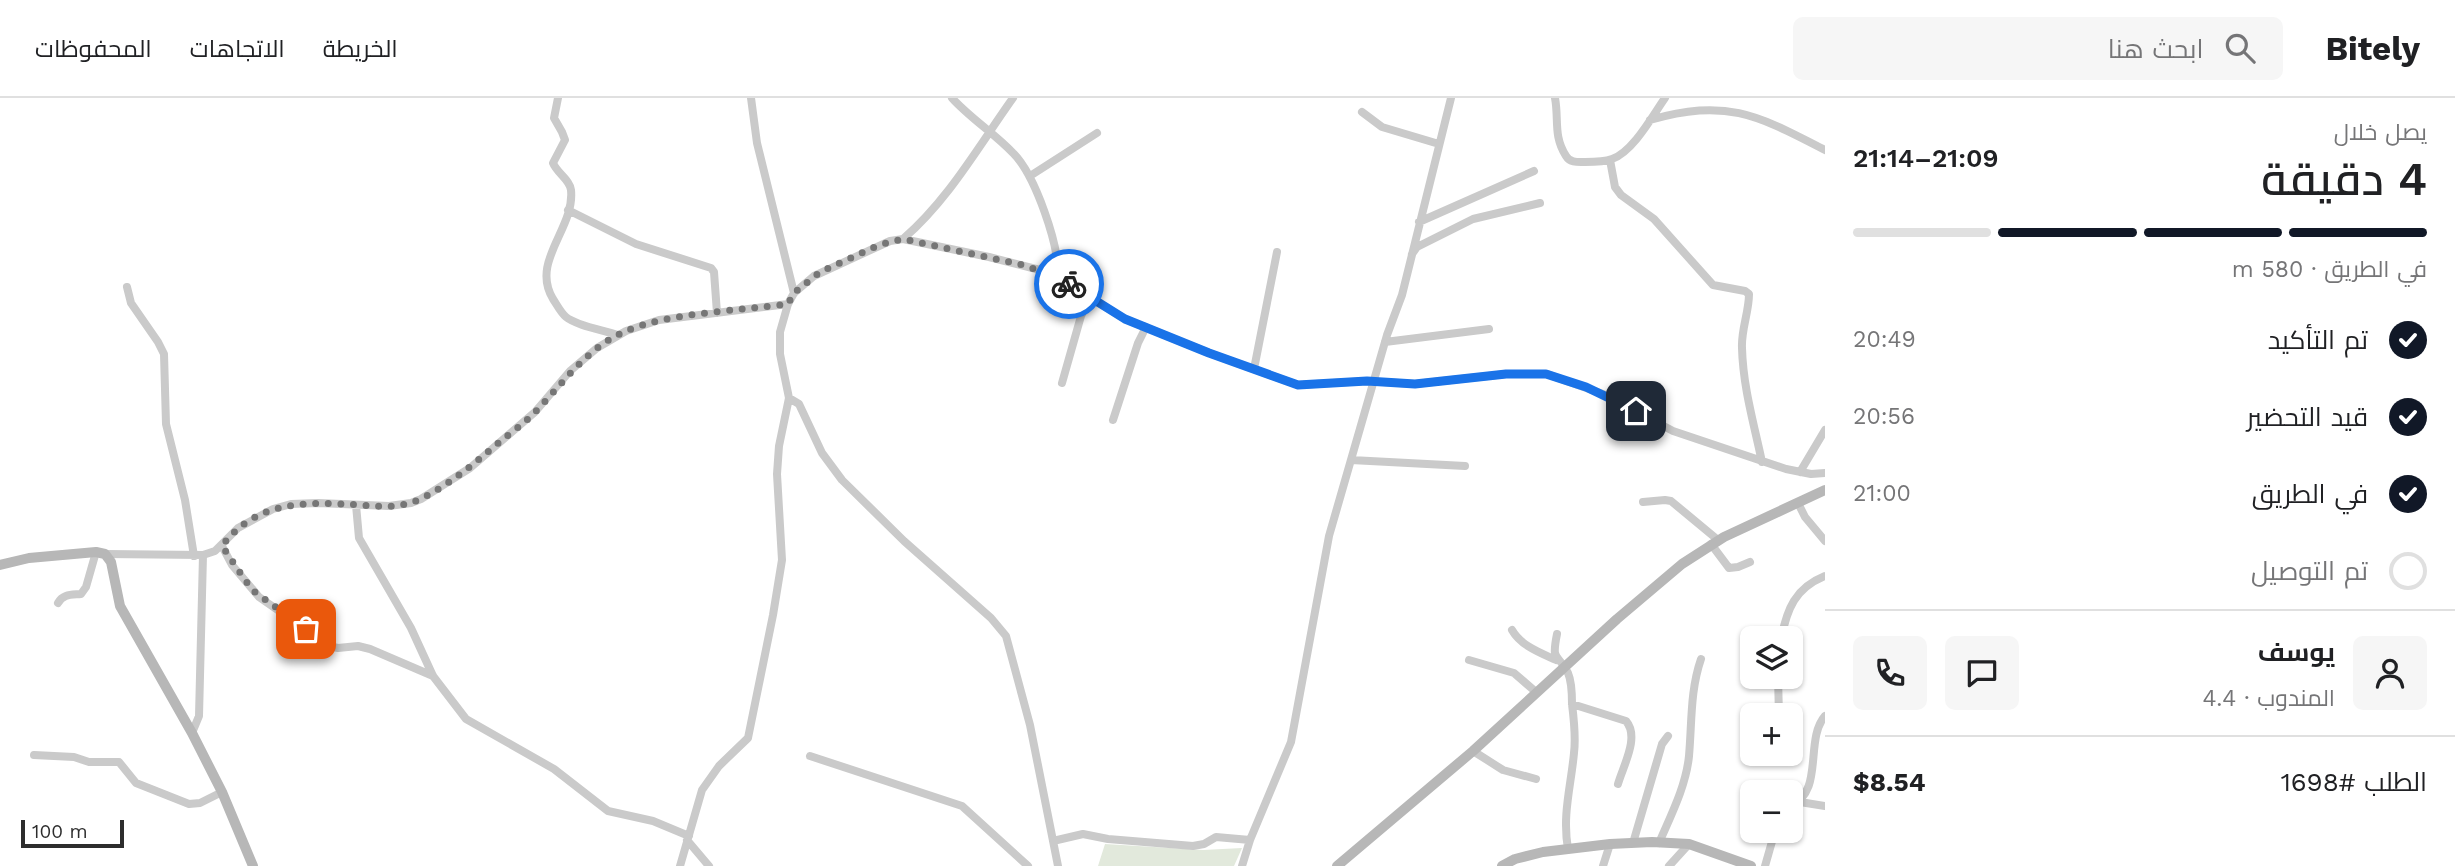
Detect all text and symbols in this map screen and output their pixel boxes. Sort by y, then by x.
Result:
search box [1793,17,2283,80]
icon: search [2221,29,2259,67]
text: Bitely [2325,29,2420,68]
text: ابحث هنا [2108,34,2203,64]
text: المحفوظات [35,35,152,63]
text: الاتجاهات [190,35,285,63]
text: الخريطة [323,35,398,63]
text: يصل خلال [2334,119,2427,146]
text: 21:09–21:14 [1853,143,1999,173]
text: 4 دقيقة [2261,152,2427,206]
courier [1034,249,1104,319]
text: في الطريق · 580 m [2232,256,2427,283]
icon: bike [1050,265,1088,303]
icon: check [2389,321,2427,359]
text: تم التأكيد [2268,325,2368,355]
text: 20:49 [1853,326,1916,353]
pin [1606,381,1666,441]
icon: home [1617,392,1655,430]
icon: check [2389,398,2427,436]
text: قيد التحضير [2247,402,2368,432]
text: 20:56 [1853,403,1915,430]
icon: check [2389,475,2427,513]
text: في الطريق [2252,479,2368,509]
text: 21:00 [1853,480,1911,507]
text: تم التوصيل [2251,556,2368,586]
pin [276,599,336,659]
icon: bag [287,610,325,648]
map controls [1740,626,1803,843]
button: layers [1740,626,1803,689]
button: phone [1853,636,1927,710]
button: chat [1945,636,2019,710]
button: person [2353,636,2427,710]
text: يوسف [2258,637,2335,667]
text: المندوب · 4.4 [2203,685,2335,712]
button: + [1740,703,1803,766]
text: $8.54 [1853,767,1925,797]
text: الطلب #1698 [2281,767,2427,797]
button: − [1740,780,1803,843]
scale bar [21,817,124,849]
text: 100 m [32,820,88,843]

